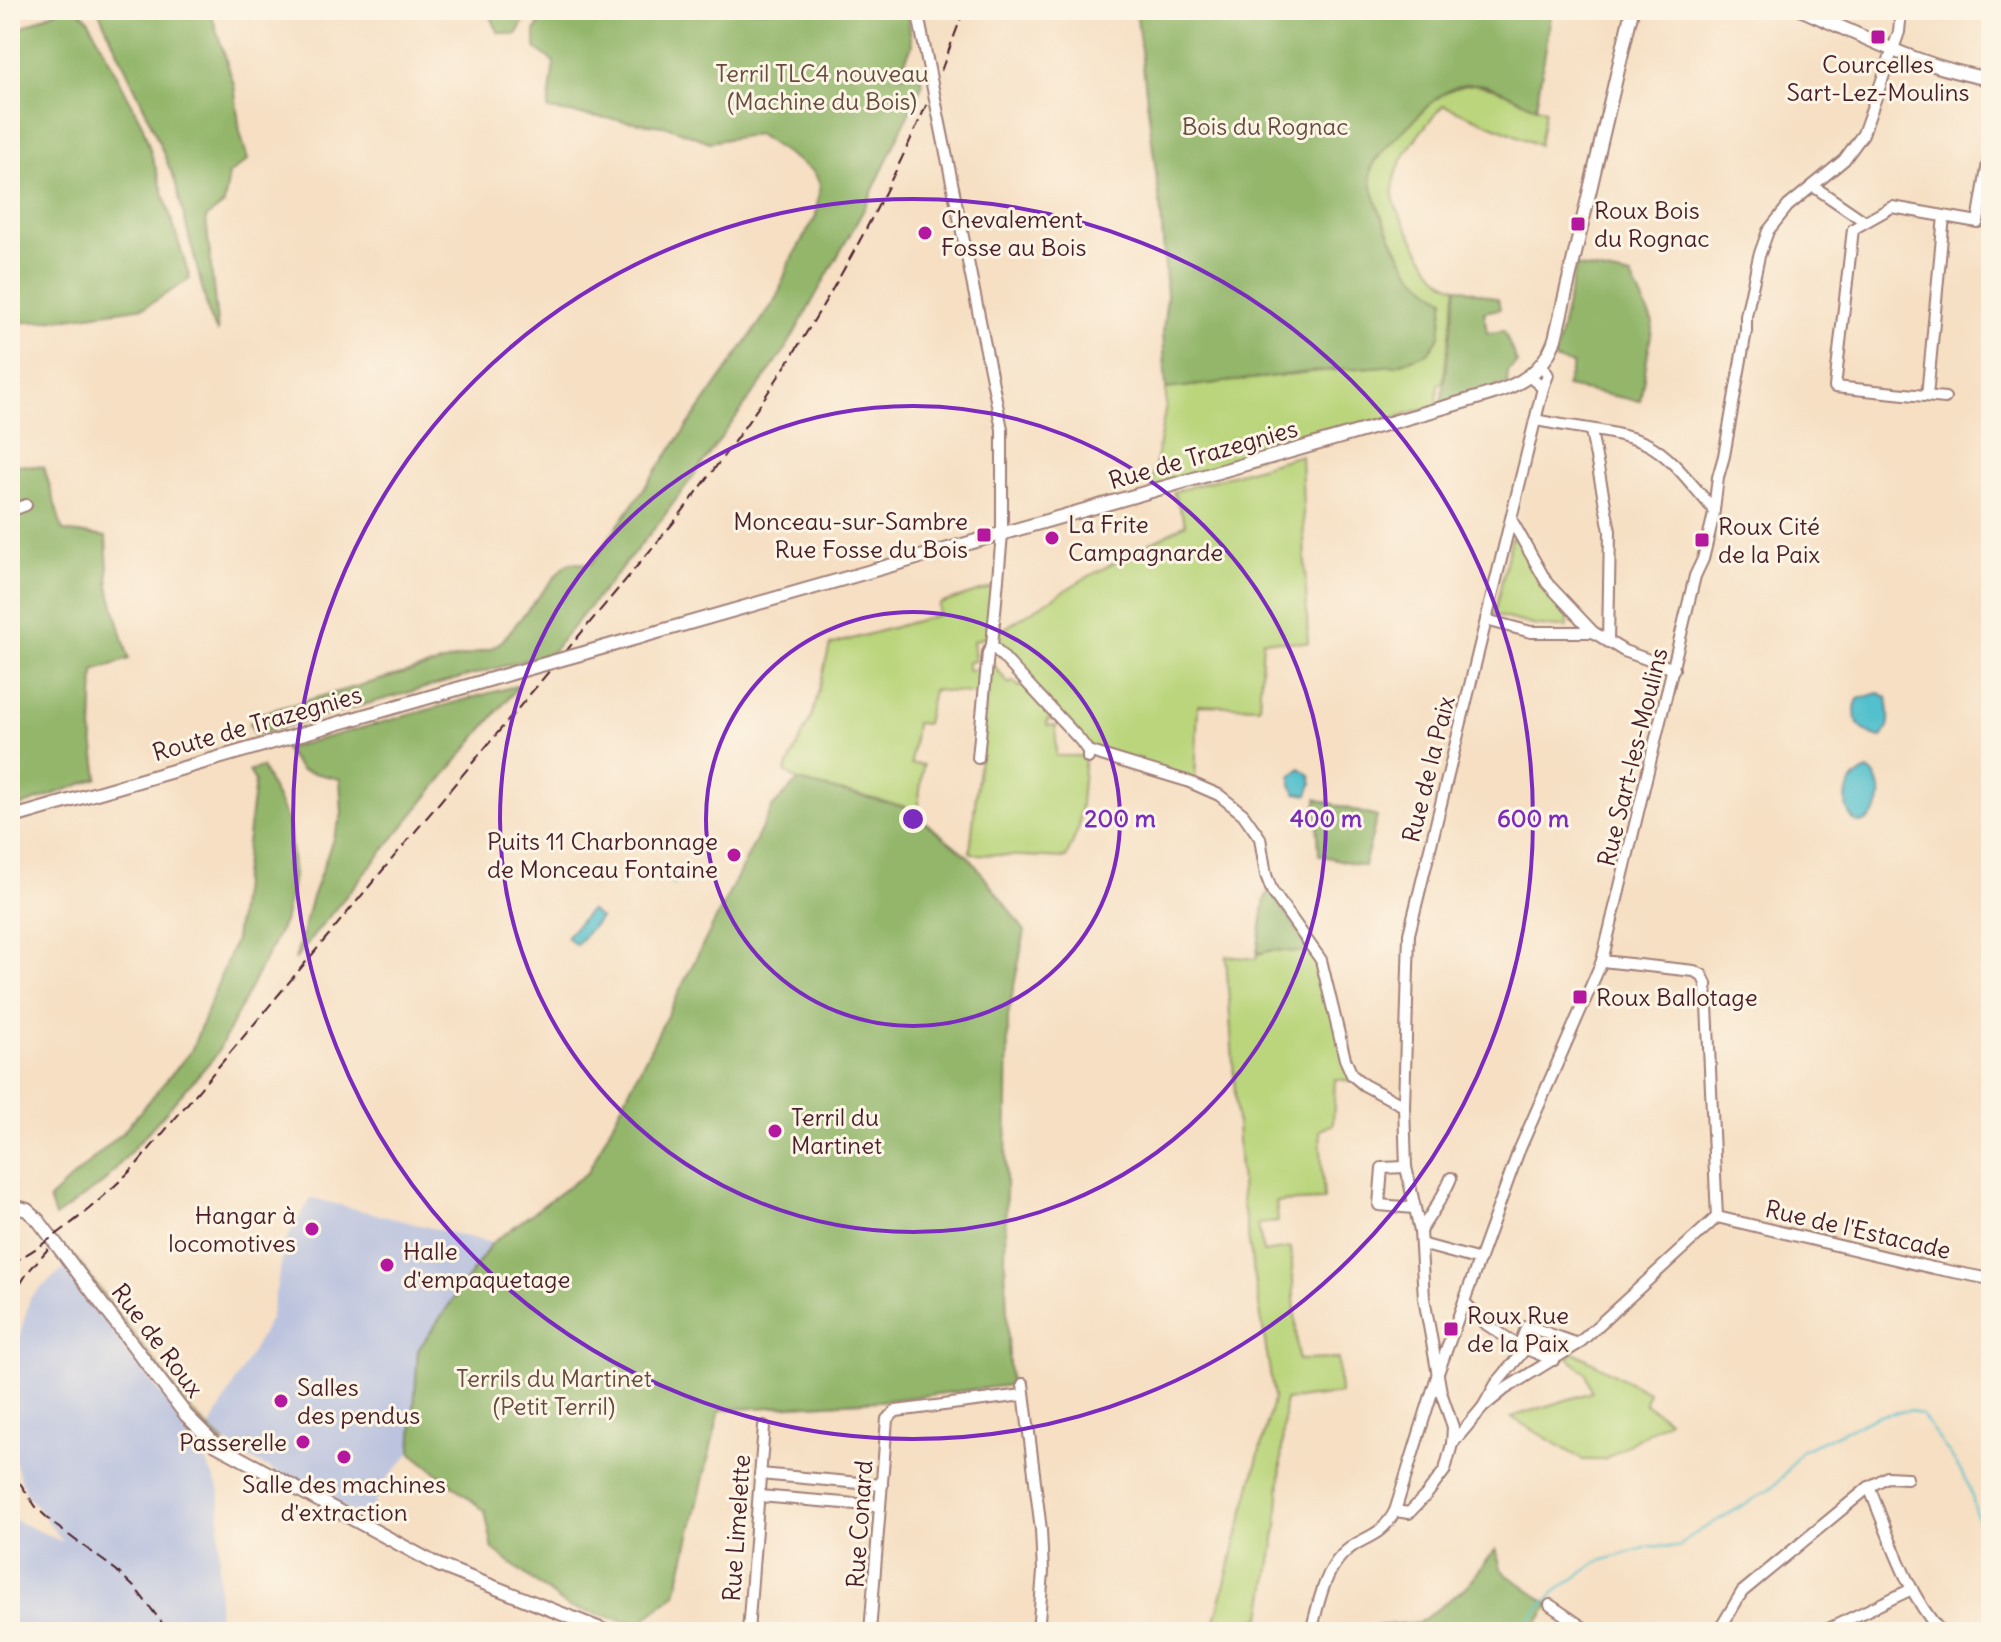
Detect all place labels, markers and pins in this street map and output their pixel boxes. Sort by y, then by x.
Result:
marker: Courcelles Sart-Lez-Moulins [1869,28,1887,46]
place label: Courcelles Sart-Lez-Moulins [1786,49,1970,107]
place label: Roux Bois du Rognac [1594,195,1710,253]
place label: Chevalement Fosse au Bois [941,204,1086,262]
marker: Roux Bois du Rognac [1569,215,1587,233]
marker: Chevalement Fosse au Bois [916,224,934,242]
place label: Monceau-sur-Sambre Rue Fosse du Bois [733,506,968,564]
place label: La Frite Campagnarde [1068,509,1223,567]
place label: Roux Cité de la Paix [1718,511,1820,569]
marker: Monceau-sur-Sambre Rue Fosse du Bois [975,526,993,544]
marker: La Frite Campagnarde [1043,529,1061,547]
marker: Roux Cité de la Paix [1693,531,1711,549]
centre of rings [899,805,927,833]
place label: Puits 11 Charbonnage de Monceau Fontaine [487,826,718,884]
marker: Puits 11 Charbonnage de Monceau Fontaine [725,846,743,864]
place label: Roux Ballotage [1596,982,1758,1012]
marker: Roux Ballotage [1571,988,1589,1006]
place label: Terril du Martinet [791,1102,882,1160]
marker: Terril du Martinet [766,1122,784,1140]
place label: Hangar à locomotives [168,1200,296,1258]
marker: Hangar à locomotives [303,1220,321,1238]
place label: Halle d'empaquetage [403,1236,570,1294]
marker: Halle d'empaquetage [378,1256,396,1274]
place label: Roux Rue de la Paix [1467,1300,1569,1358]
marker: Roux Rue de la Paix [1442,1320,1460,1338]
place label: Salles des pendus [297,1372,420,1430]
marker: Salles des pendus [272,1392,290,1410]
place label: Passerelle [179,1427,287,1457]
marker: Passerelle [294,1433,312,1451]
marker: Salle des machines d'extraction [335,1448,353,1466]
place label: Salle des machines d'extraction [242,1469,446,1527]

